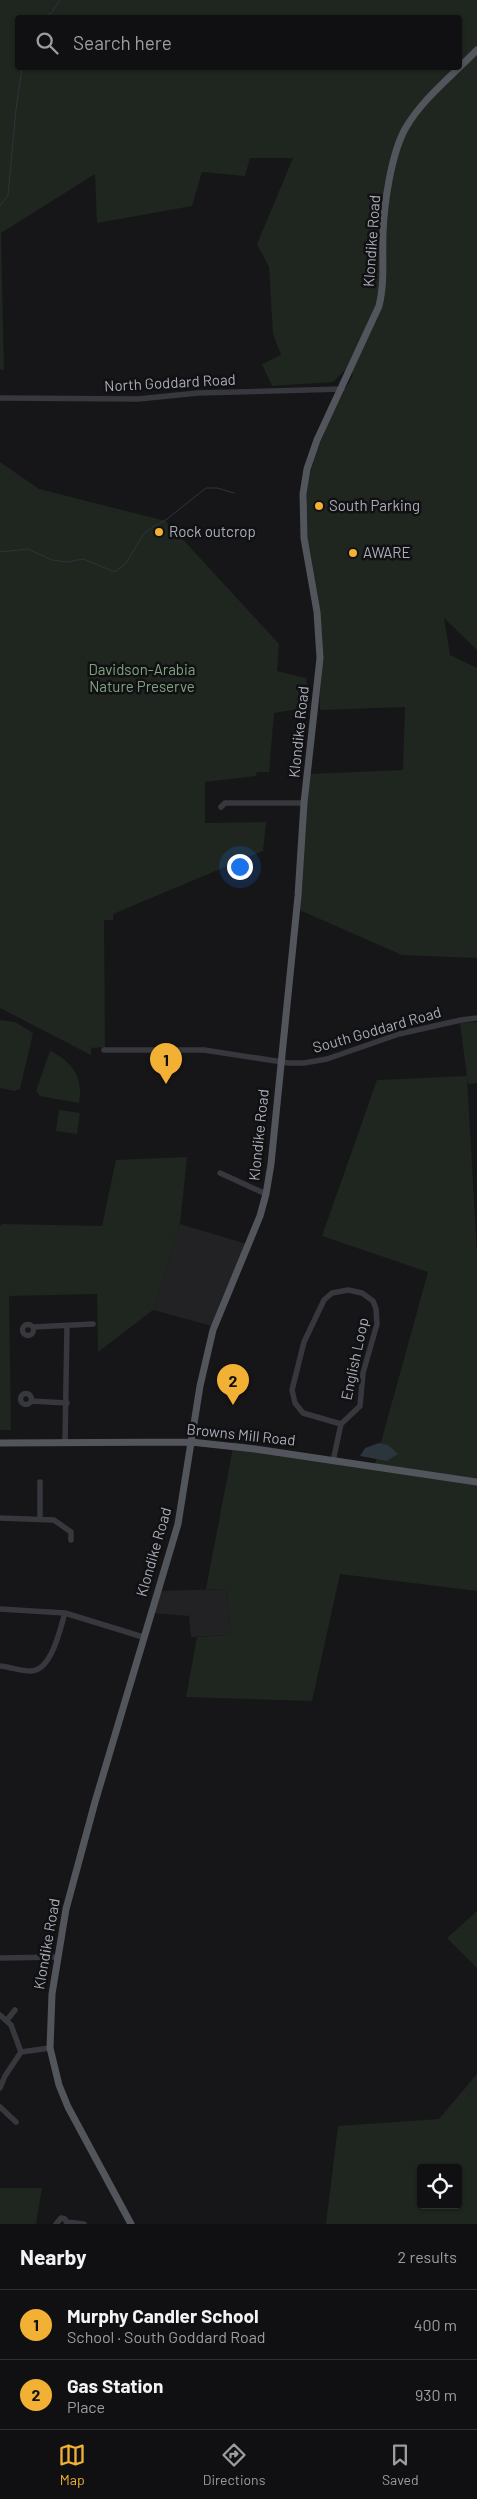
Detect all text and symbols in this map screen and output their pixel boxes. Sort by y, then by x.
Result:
search box [15,15,462,70]
icon: search [33,29,61,57]
text: Search here [73,31,172,54]
street label: Klondike Road [359,194,383,288]
street label: North Goddard Road [104,370,236,394]
place label: South Parking [329,496,420,514]
marker: South Parking [313,500,325,512]
place label: Rock outcrop [169,522,256,540]
marker: Rock outcrop [153,526,165,538]
place label: AWARE [363,543,411,561]
marker: AWARE [347,547,359,559]
park label: Davidson-Arabia Nature Preserve [88,660,196,695]
street label: Klondike Road [284,685,312,779]
your location [227,854,253,880]
street label: South Goddard Road [310,1002,443,1056]
pin: 1 [150,1043,182,1084]
street label: Klondike Road [244,1088,272,1182]
street label: English Loop [336,1316,372,1402]
pin: 2 [217,1364,249,1405]
street label: Browns Mill Road [186,1419,296,1449]
street label: Klondike Road [132,1505,174,1599]
street label: Klondike Road [29,1897,63,1991]
map controls [417,2164,462,2209]
button: locate [417,2164,462,2209]
text: Nearby [20,2244,86,2269]
text: 2 results [398,2247,457,2266]
text: Murphy Candler School [67,2304,259,2327]
text: 1 [33,2315,39,2334]
text: 400 m [414,2315,457,2334]
text: School · South Goddard Road [67,2327,266,2346]
text: Gas Station [67,2374,163,2397]
text: 2 [32,2385,40,2404]
text: 930 m [415,2385,457,2404]
text: Place [67,2397,105,2416]
tab: Map [58,2441,86,2488]
tab: Directions [203,2441,265,2488]
tab: Saved [382,2441,419,2488]

